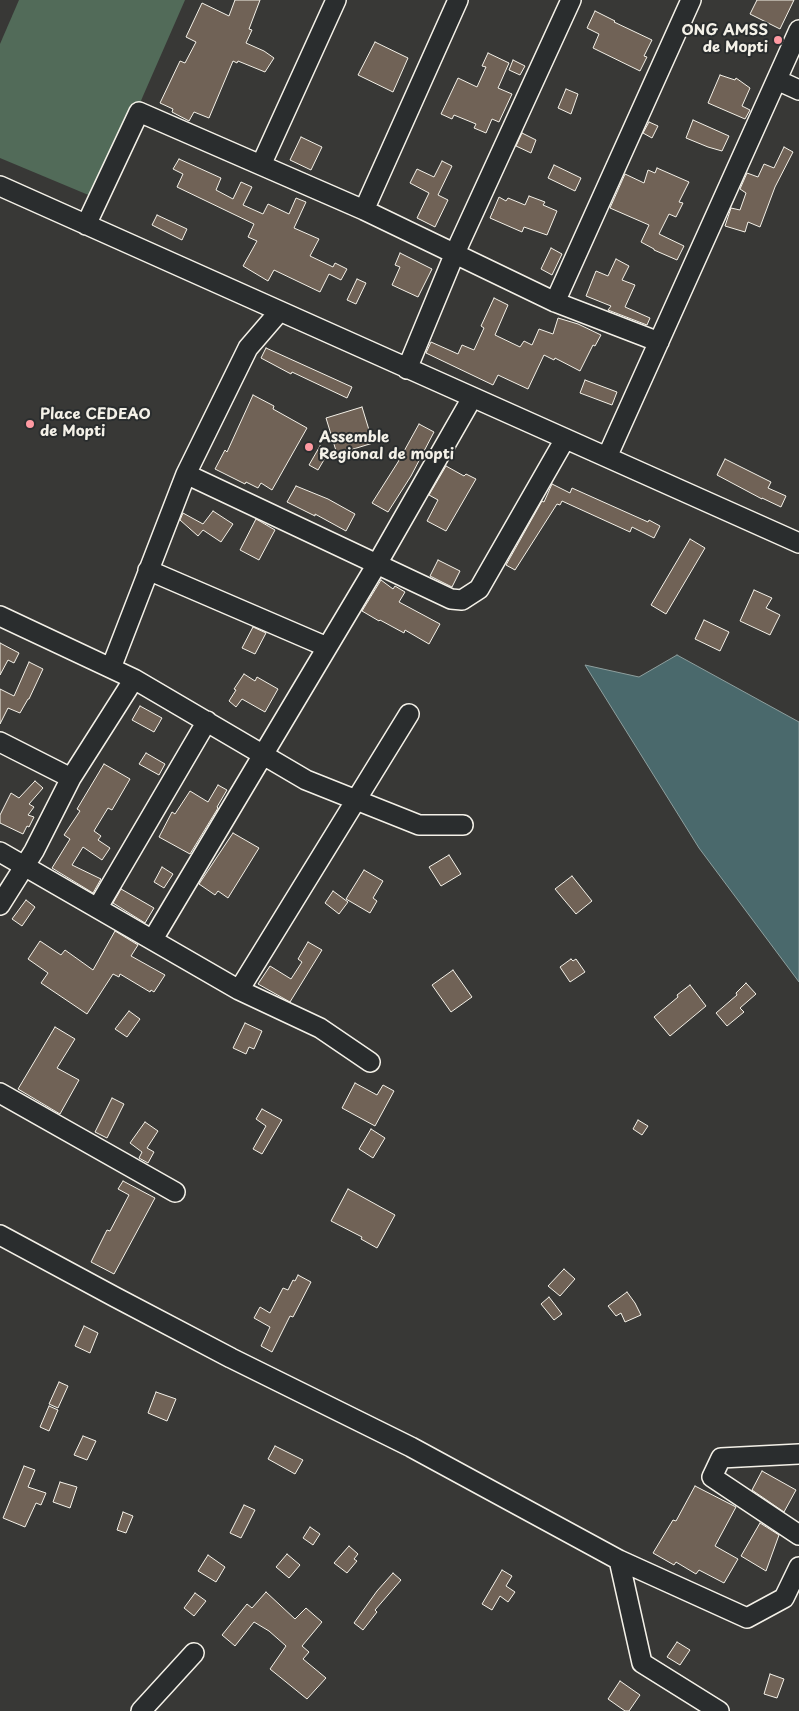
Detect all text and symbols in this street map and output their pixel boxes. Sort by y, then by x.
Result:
place label: ONG AMSS de Mopti [681,22,768,57]
marker: ONG AMSS de Mopti [772,34,784,46]
place label: Place CEDEAO de Mopti [40,406,151,441]
marker: Place CEDEAO de Mopti [24,418,36,430]
place label: Assemble Regional de mopti [319,429,454,464]
marker: Assemble Regional de mopti [303,441,315,453]

